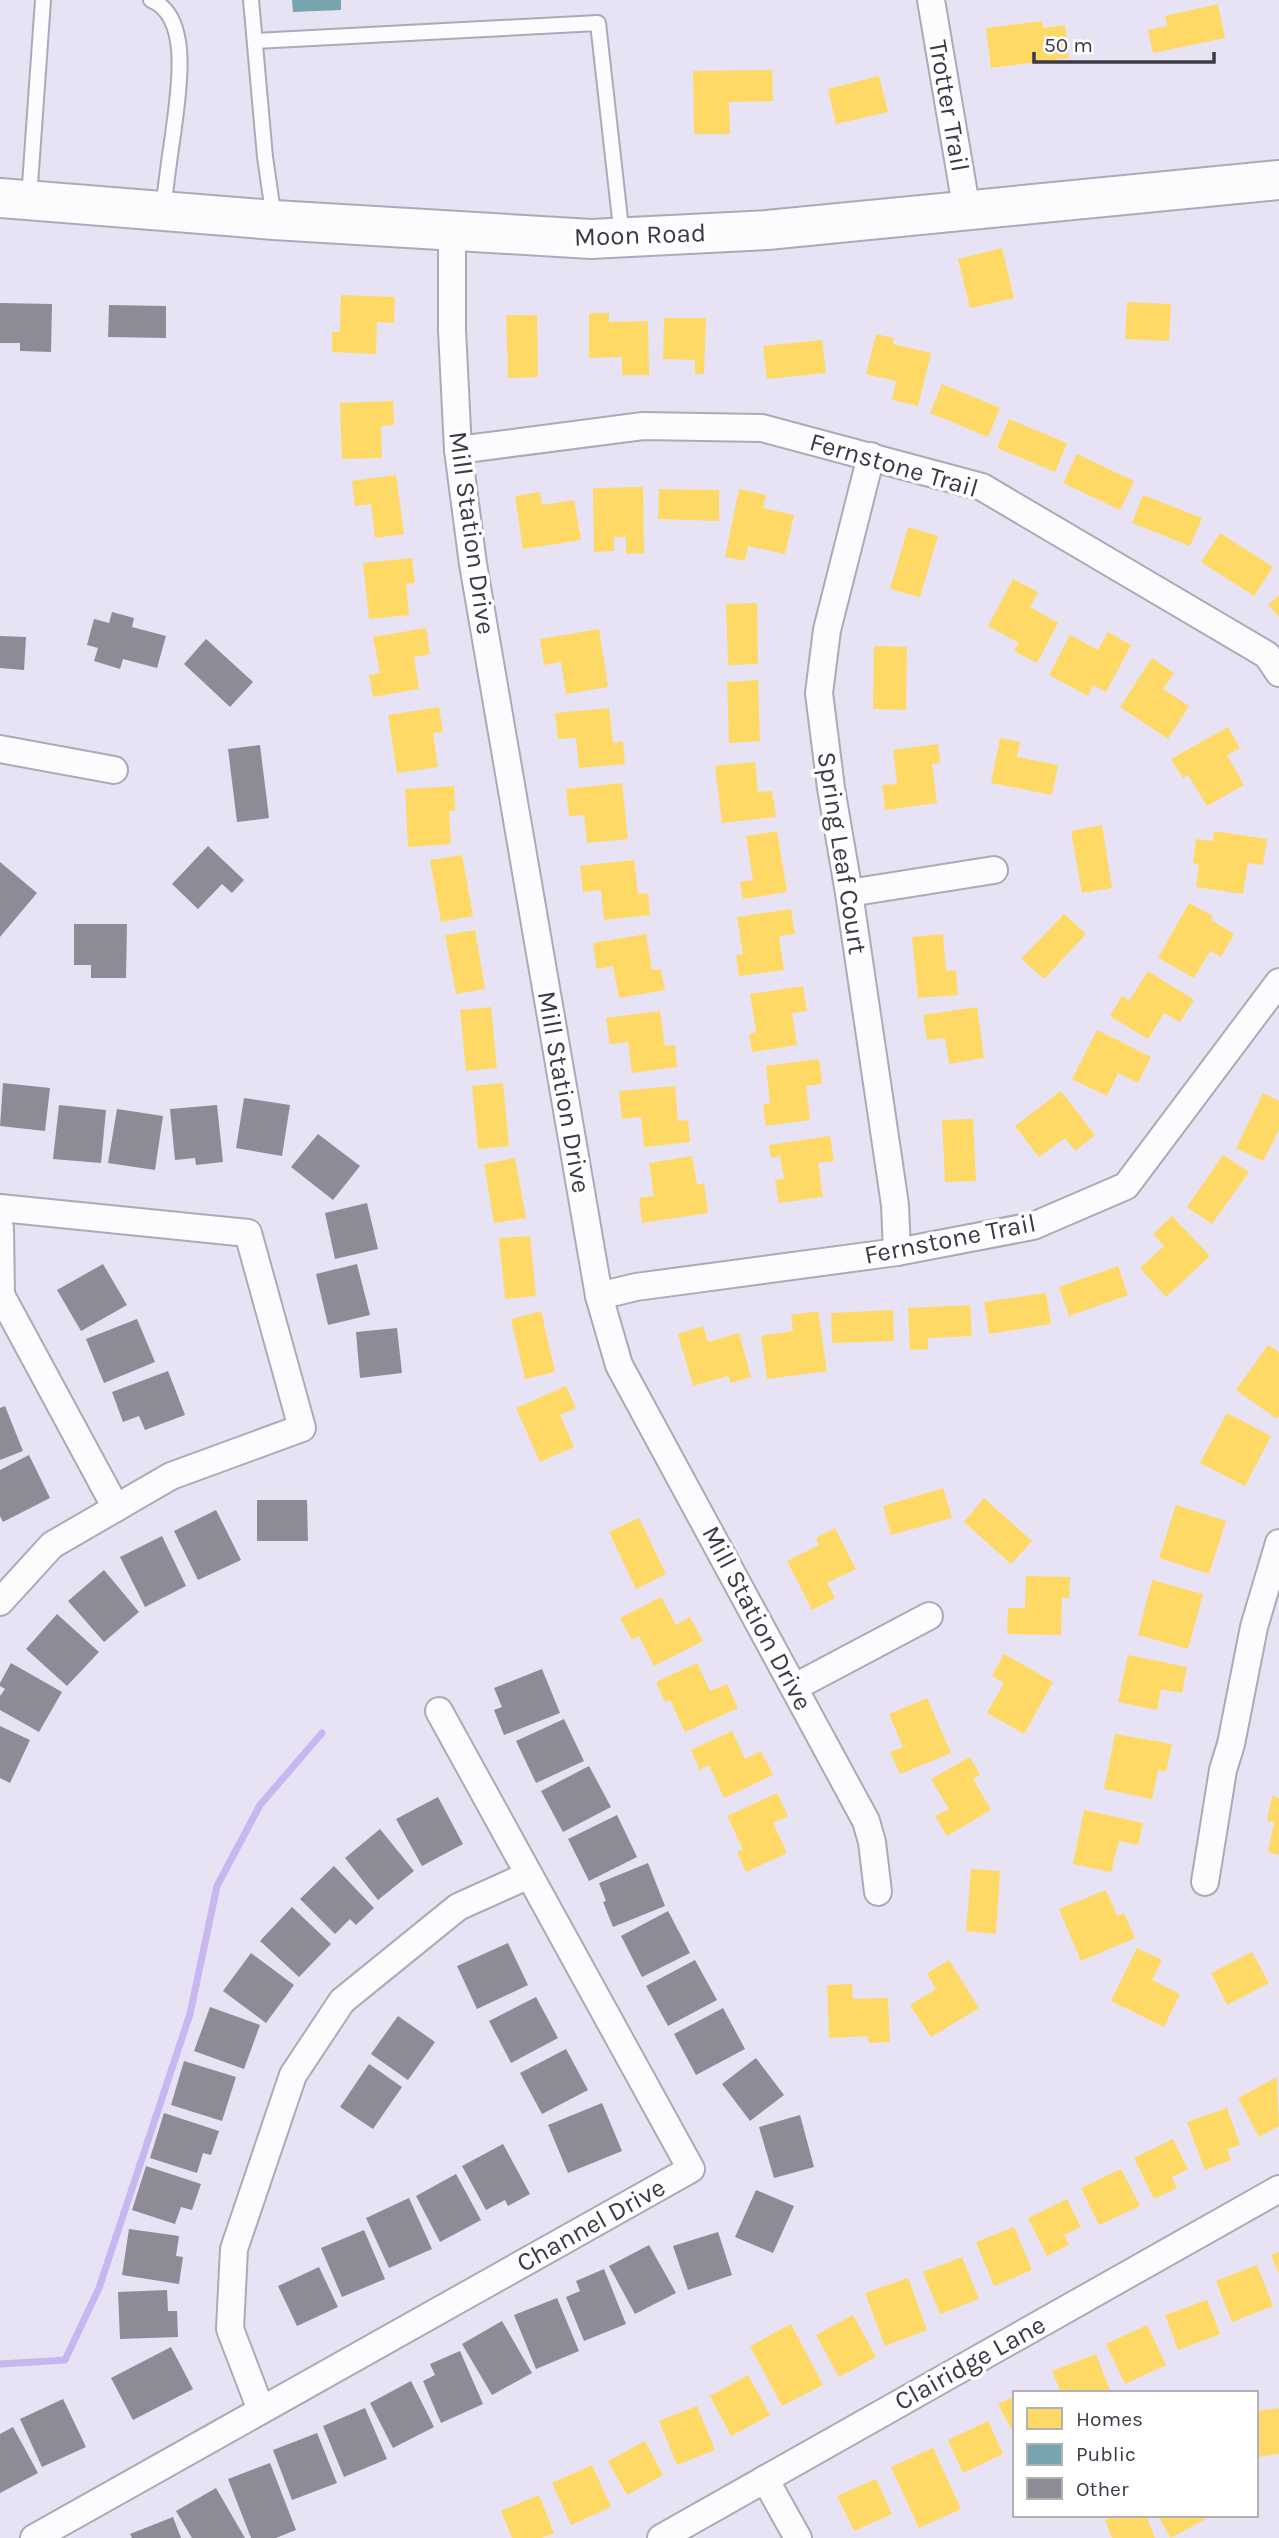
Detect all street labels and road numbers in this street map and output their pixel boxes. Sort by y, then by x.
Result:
street label: Trotter Trail [922,38,976,174]
street label: Moon Road [573,217,707,253]
street label: Fernstone Trail [806,426,982,504]
street label: Mill Station Drive [442,430,502,636]
street label: Spring Leaf Court [811,750,873,957]
street label: Mill Station Drive [531,989,597,1195]
street label: Fernstone Trail [862,1207,1038,1271]
street label: Mill Station Drive [695,1520,819,1716]
street label: Channel Drive [511,2171,671,2279]
street label: Clairidge Lane [889,2309,1051,2417]

